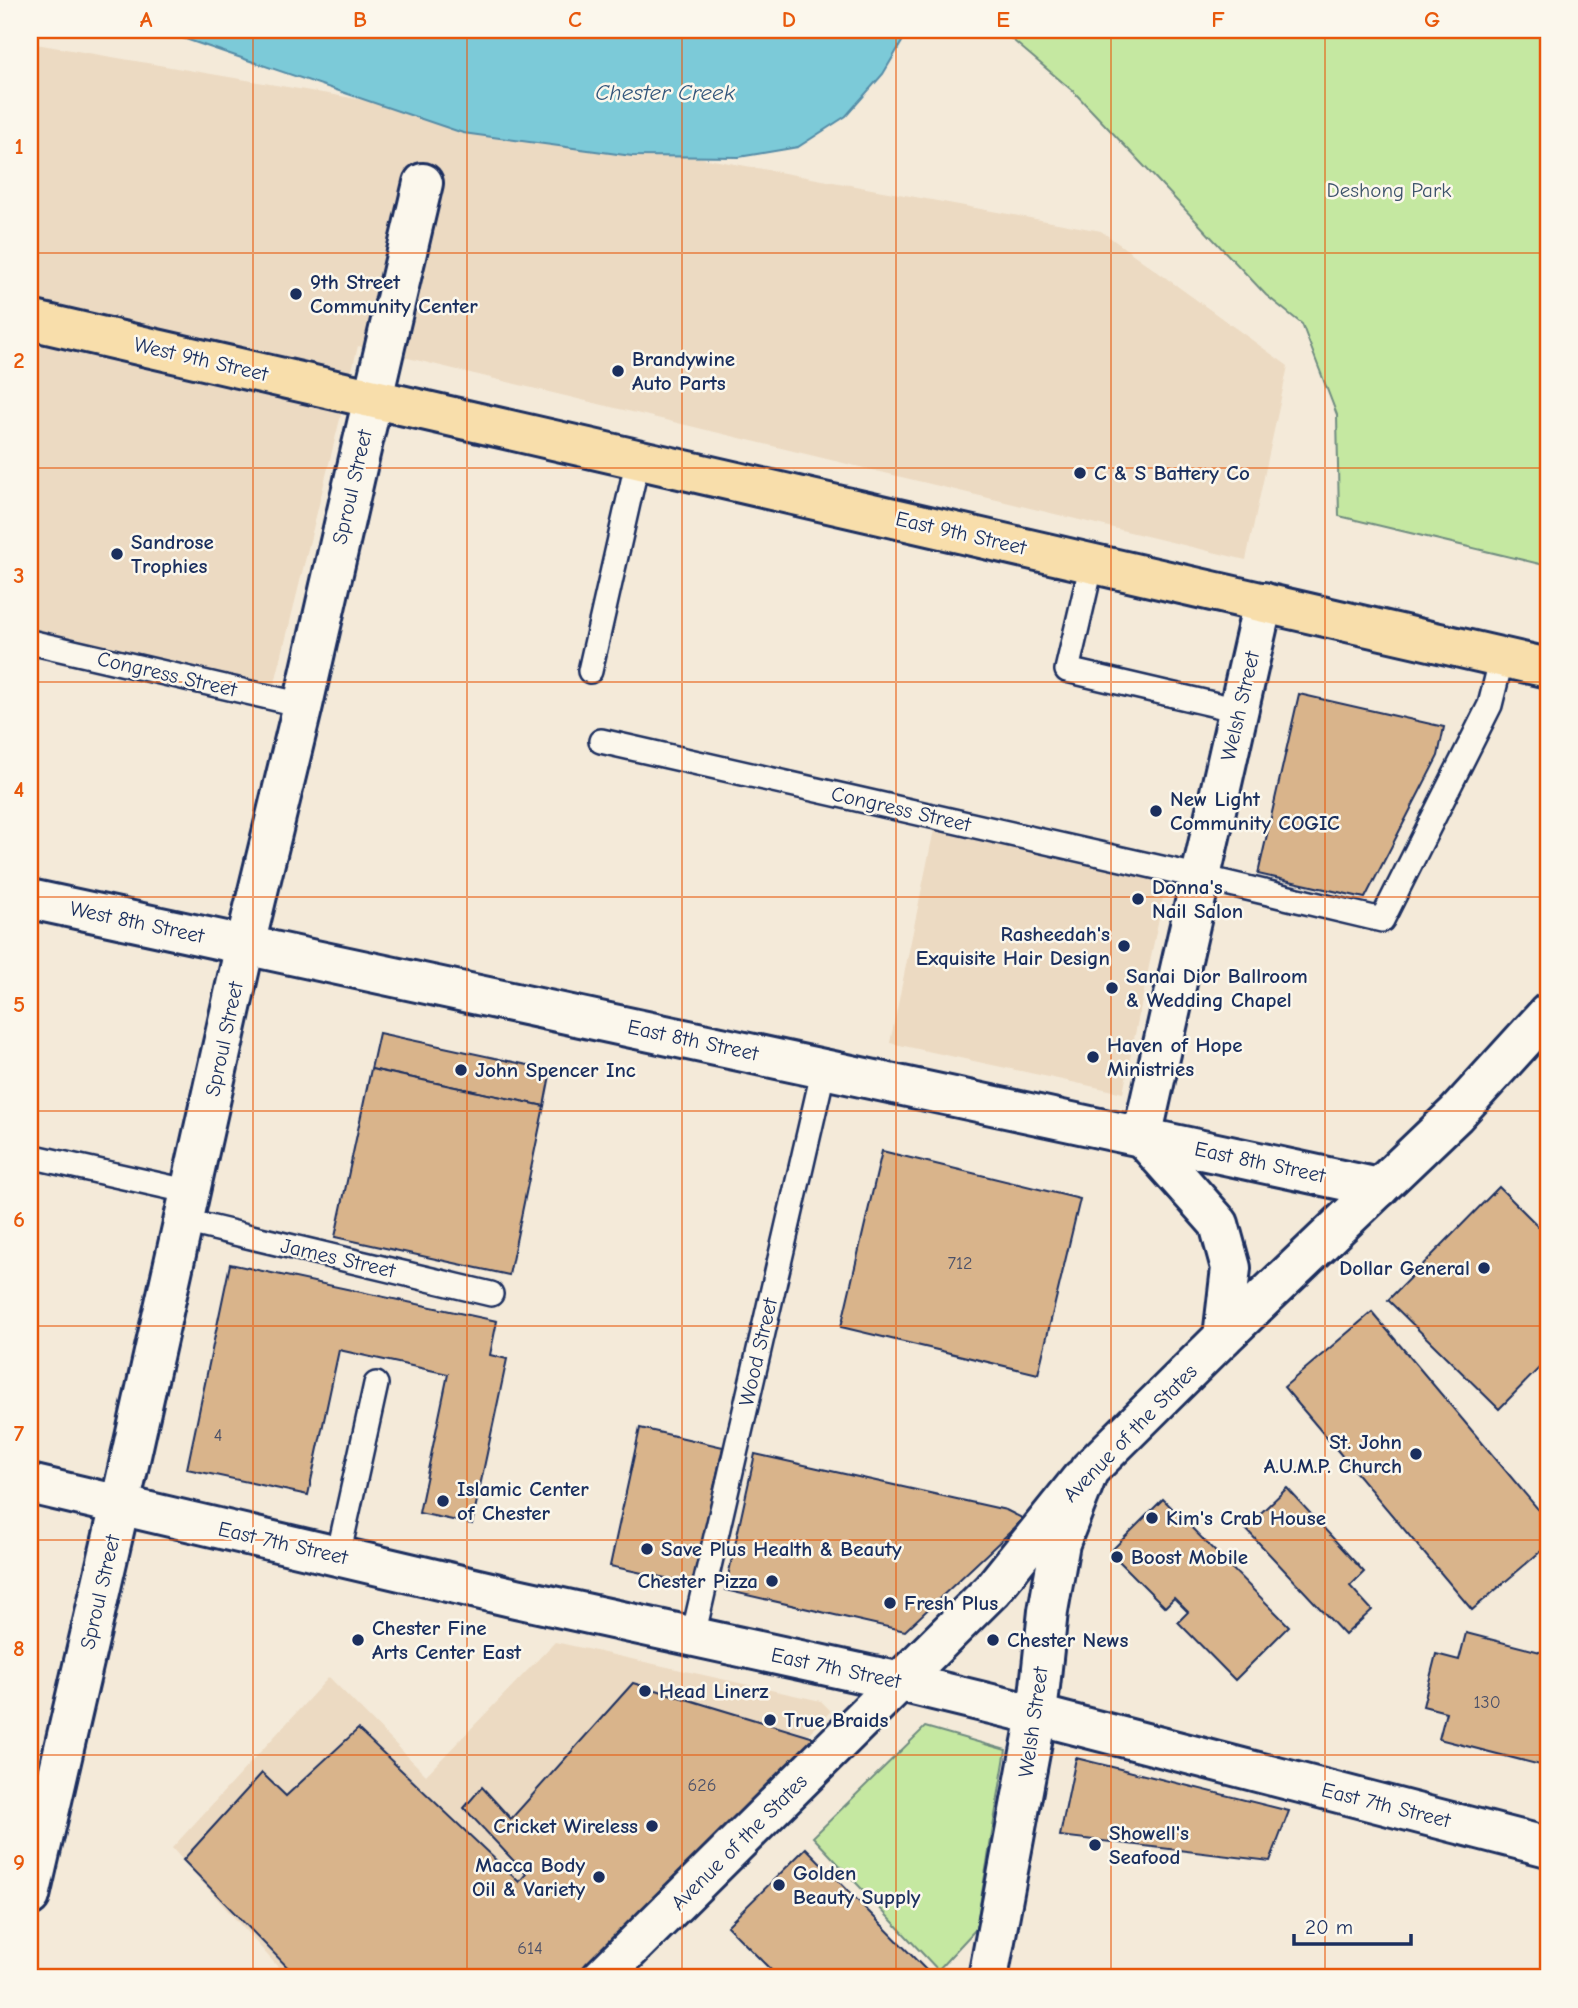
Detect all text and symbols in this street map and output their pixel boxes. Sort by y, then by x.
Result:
text: A [140,6,153,33]
text: B [353,6,367,33]
text: C [568,6,582,33]
text: D [782,6,796,33]
text: E [996,6,1010,33]
text: F [1211,6,1225,33]
text: G [1424,6,1440,33]
water label: Chester Creek [595,79,736,106]
text: 1 [14,133,24,160]
park label: Deshong Park [1327,178,1451,202]
place label: 9th Street Community Center [310,270,478,318]
marker: 9th Street Community Center [288,286,304,302]
street label: West 9th Street [132,332,271,386]
text: 2 [13,347,25,374]
place label: Brandywine Auto Parts [632,347,735,395]
marker: Brandywine Auto Parts [610,363,626,379]
street label: Sproul Street [327,426,377,547]
place label: C & S Battery Co [1094,461,1250,485]
marker: C & S Battery Co [1072,465,1088,481]
street label: East 9th Street [893,506,1030,560]
place label: Sandrose Trophies [131,530,214,578]
marker: Sandrose Trophies [109,546,125,562]
text: 3 [13,562,25,589]
street label: Congress Street [95,646,240,702]
street label: Welsh Street [1216,648,1264,763]
text: 4 [14,776,25,803]
street label: Congress Street [829,781,974,837]
place label: New Light Community COGIC [1170,787,1340,835]
marker: New Light Community COGIC [1148,803,1164,819]
place label: Donna's Nail Salon [1152,875,1243,923]
marker: Donna's Nail Salon [1130,891,1146,907]
street label: West 8th Street [68,896,207,948]
place label: Rasheedah's Exquisite Hair Design [916,922,1110,970]
marker: Rasheedah's Exquisite Hair Design [1116,938,1132,954]
place label: Sanai Dior Ballroom & Wedding Chapel [1126,964,1308,1012]
street label: Sproul Street [200,978,248,1099]
marker: Sanai Dior Ballroom & Wedding Chapel [1104,980,1120,996]
text: 5 [13,991,25,1018]
street label: East 8th Street [625,1014,761,1066]
place label: Haven of Hope Ministries [1107,1033,1243,1081]
marker: Haven of Hope Ministries [1085,1049,1101,1065]
place label: John Spencer Inc [475,1058,636,1082]
marker: John Spencer Inc [453,1062,469,1078]
street label: East 8th Street [1192,1136,1328,1188]
text: 6 [13,1206,25,1233]
street label: James Street [278,1233,398,1283]
house number: 712 [947,1253,973,1274]
place label: Dollar General [1339,1256,1470,1280]
marker: Dollar General [1476,1260,1492,1276]
street label: Wood Street [734,1295,782,1408]
street label: Avenue of the States [1058,1359,1202,1507]
text: 7 [14,1420,25,1447]
house number: 4 [214,1425,222,1446]
place label: St. John A.U.M.P. Church [1264,1430,1402,1478]
marker: St. John A.U.M.P. Church [1408,1446,1424,1462]
place label: Islamic Center of Chester [457,1477,589,1525]
marker: Islamic Center of Chester [435,1493,451,1509]
place label: Kim's Crab House [1166,1506,1326,1530]
marker: Kim's Crab House [1144,1510,1160,1526]
street label: East 7th Street [216,1516,351,1570]
street label: Sproul Street [75,1531,125,1652]
place label: Save Plus Health & Beauty [661,1537,902,1561]
marker: Save Plus Health & Beauty [639,1541,655,1557]
place label: Boost Mobile [1131,1545,1248,1569]
marker: Boost Mobile [1109,1549,1125,1565]
place label: Chester Pizza [637,1569,758,1593]
marker: Chester Pizza [764,1573,780,1589]
place label: Fresh Plus [904,1591,998,1615]
marker: Fresh Plus [882,1595,898,1611]
place label: Chester Fine Arts Center East [372,1616,522,1664]
place label: Chester News [1007,1628,1129,1652]
marker: Chester Fine Arts Center East [350,1632,366,1648]
marker: Chester News [985,1632,1001,1648]
text: 8 [13,1635,25,1662]
street label: East 7th Street [769,1643,904,1694]
street label: Welsh Street [1013,1664,1053,1779]
place label: Head Linerz [659,1679,768,1703]
marker: Head Linerz [637,1683,653,1699]
house number: 130 [1473,1692,1501,1713]
place label: True Braids [784,1708,889,1732]
marker: True Braids [762,1712,778,1728]
street label: Avenue of the States [666,1769,812,1915]
house number: 626 [688,1775,716,1796]
street label: East 7th Street [1319,1777,1454,1833]
place label: Cricket Wireless [493,1814,638,1838]
marker: Cricket Wireless [644,1818,660,1834]
place label: Showell's Seafood [1109,1821,1189,1869]
marker: Showell's Seafood [1087,1837,1103,1853]
text: 9 [13,1849,25,1876]
place label: Macca Body Oil & Variety [472,1853,585,1901]
place label: Golden Beauty Supply [793,1861,921,1909]
marker: Macca Body Oil & Variety [591,1869,607,1885]
marker: Golden Beauty Supply [771,1877,787,1893]
scale bar [1294,1903,1412,1947]
text: 20 m [1305,1915,1353,1939]
house number: 614 [517,1938,543,1959]

